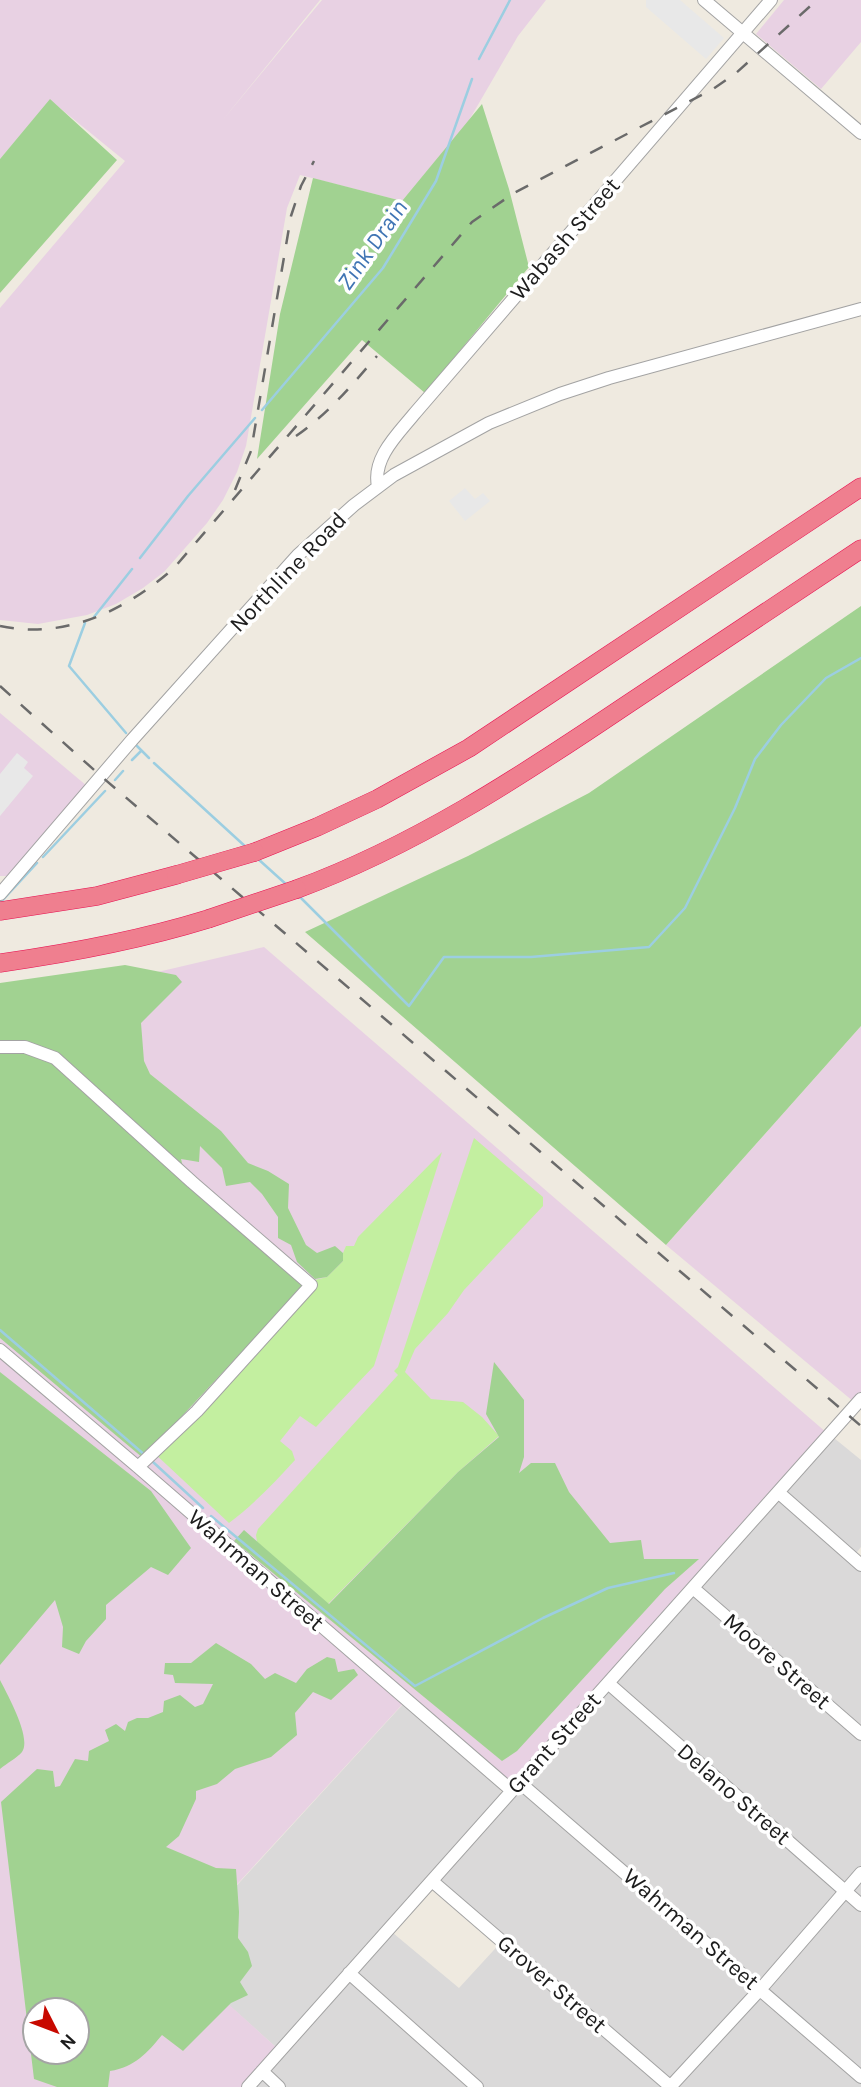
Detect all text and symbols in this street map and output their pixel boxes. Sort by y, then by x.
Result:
street label: Wabash Street [505,172,626,306]
water label: Zink Drain [331,194,413,296]
street label: Northline Road [224,506,352,638]
street label: Wahrman Street [182,1504,330,1637]
street label: Moore Street [718,1607,836,1715]
street label: Grant Street [502,1687,607,1799]
street label: Delano Street [672,1738,796,1851]
street label: Wahrman Street [617,1863,765,1996]
street label: Grover Street [492,1929,612,2039]
north arrow [21,1996,91,2066]
text: N [55,2029,81,2054]

